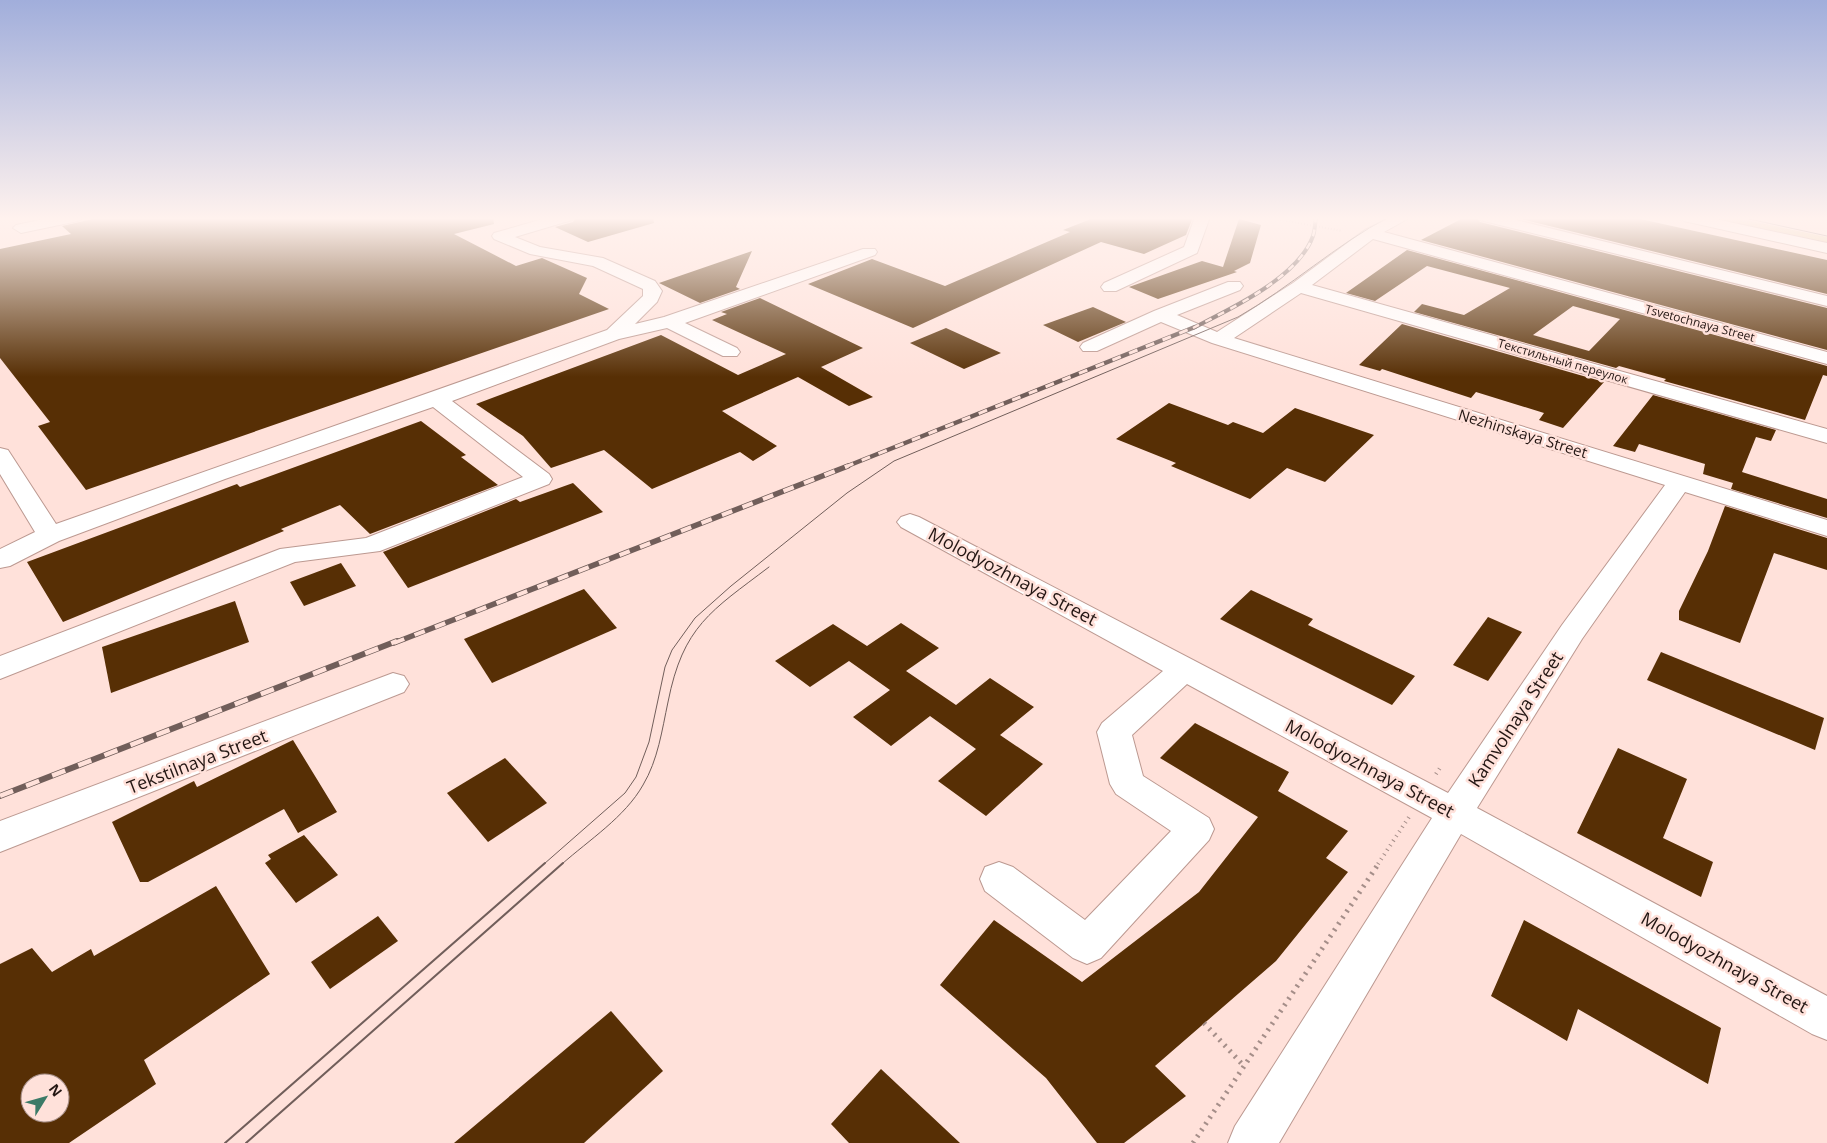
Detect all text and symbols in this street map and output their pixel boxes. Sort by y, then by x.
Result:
street label: Tsvetochnaya Street [1643,300,1757,346]
street label: Текстильный переулок [1496,334,1631,388]
street label: Nezhinskaya Street [1456,404,1590,462]
street label: Molodyozhnaya Street [924,521,1102,631]
street label: Kamvolnaya Street [1462,647,1568,791]
street label: Molodyozhnaya Street [1281,713,1459,823]
street label: Tekstilnaya Street [123,723,271,799]
street label: Molodyozhnaya Street [1637,906,1813,1018]
north arrow [20,1073,70,1123]
text: N [45,1080,67,1100]

